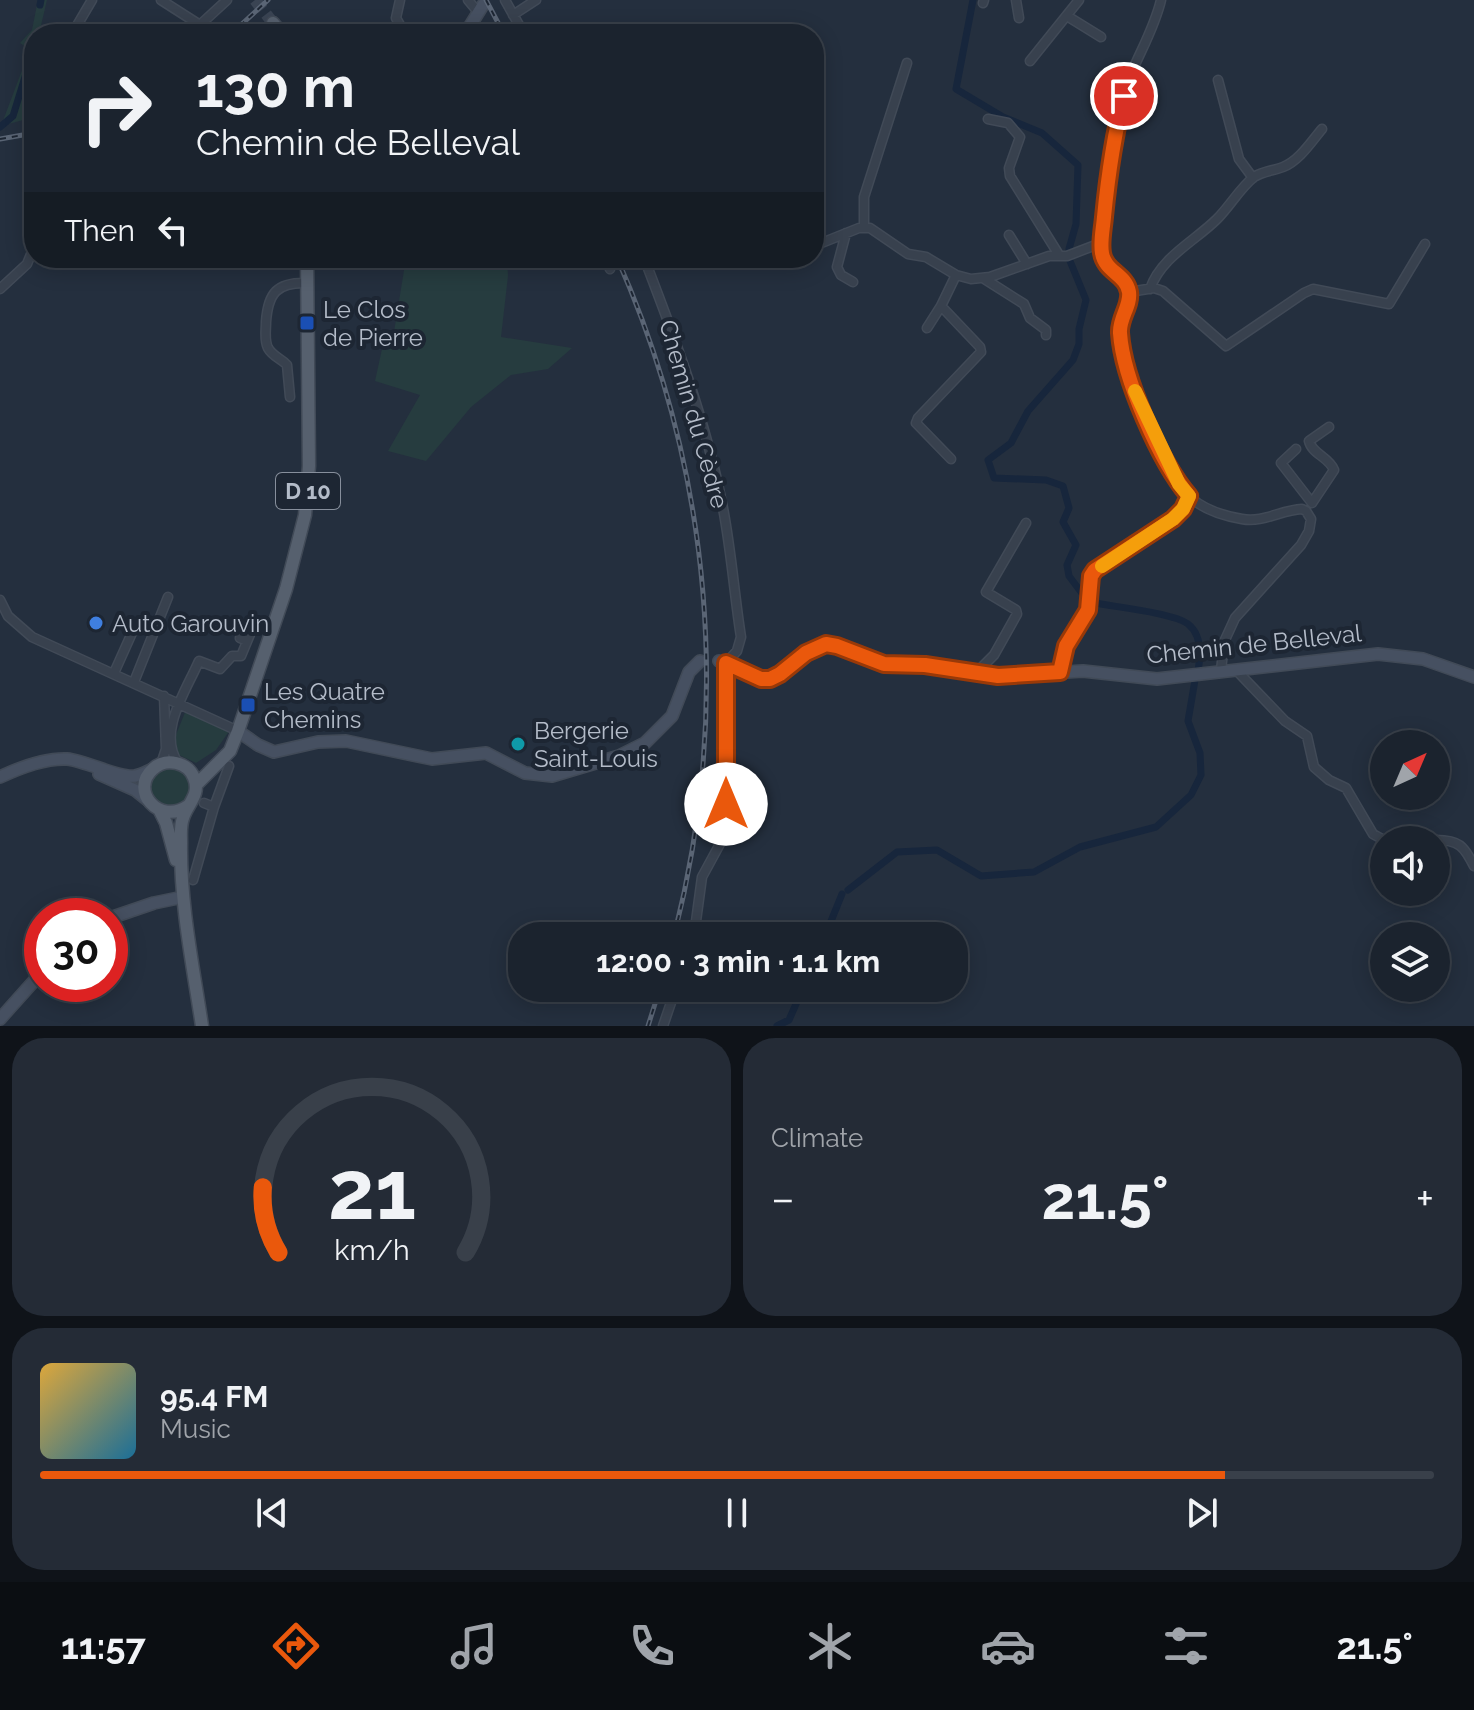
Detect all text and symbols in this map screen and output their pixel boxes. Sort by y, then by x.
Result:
text: 130 m [196,54,355,120]
icon: right [64,56,168,160]
pin [1090,62,1158,130]
icon: arrive [1102,74,1146,118]
text: Chemin de Belleval [196,121,520,163]
icon: left [151,208,195,252]
text: Then [64,213,135,248]
place label: Le Clos de Pierre [323,295,423,352]
marker: Le Clos de Pierre [298,314,316,332]
street label: Chemin du Cèdre [653,316,735,512]
road number: D 10 [276,473,340,509]
place label: Auto Garouvin [112,609,269,638]
marker: Auto Garouvin [87,614,105,632]
street label: Chemin de Belleval [1145,618,1363,670]
place label: Les Quatre Chemins [264,677,385,734]
marker: Les Quatre Chemins [239,696,257,714]
place label: Bergerie Saint-Louis [534,716,658,773]
north arrow [1370,730,1450,810]
map controls [1370,730,1450,1002]
marker: Bergerie Saint-Louis [509,735,527,753]
position arrow [684,762,768,846]
button: sound [1370,826,1450,906]
speed limit sign: 30 [24,898,128,1002]
button: layers [1370,922,1450,1002]
text: 12:00 · 3 min · 1.1 km [596,944,880,979]
text: Climate [771,1123,863,1153]
text: 21 [327,1141,416,1238]
text: 21.5° [1042,1163,1169,1233]
text: − [771,1173,795,1224]
text: + [1416,1173,1434,1224]
text: km/h [334,1233,409,1267]
text: 95.4 FM [160,1379,269,1414]
text: Music [160,1414,231,1444]
icon: previous [250,1491,294,1535]
icon: pause [715,1491,759,1535]
icon: next [1180,1491,1224,1535]
icon: directions [268,1618,324,1674]
icon: music [446,1618,502,1674]
icon: phone [624,1618,680,1674]
icon: climate [802,1618,858,1674]
icon: car [980,1618,1036,1674]
icon: filters [1158,1618,1214,1674]
text: 11:57 [61,1625,146,1667]
text: 21.5° [1336,1625,1413,1667]

